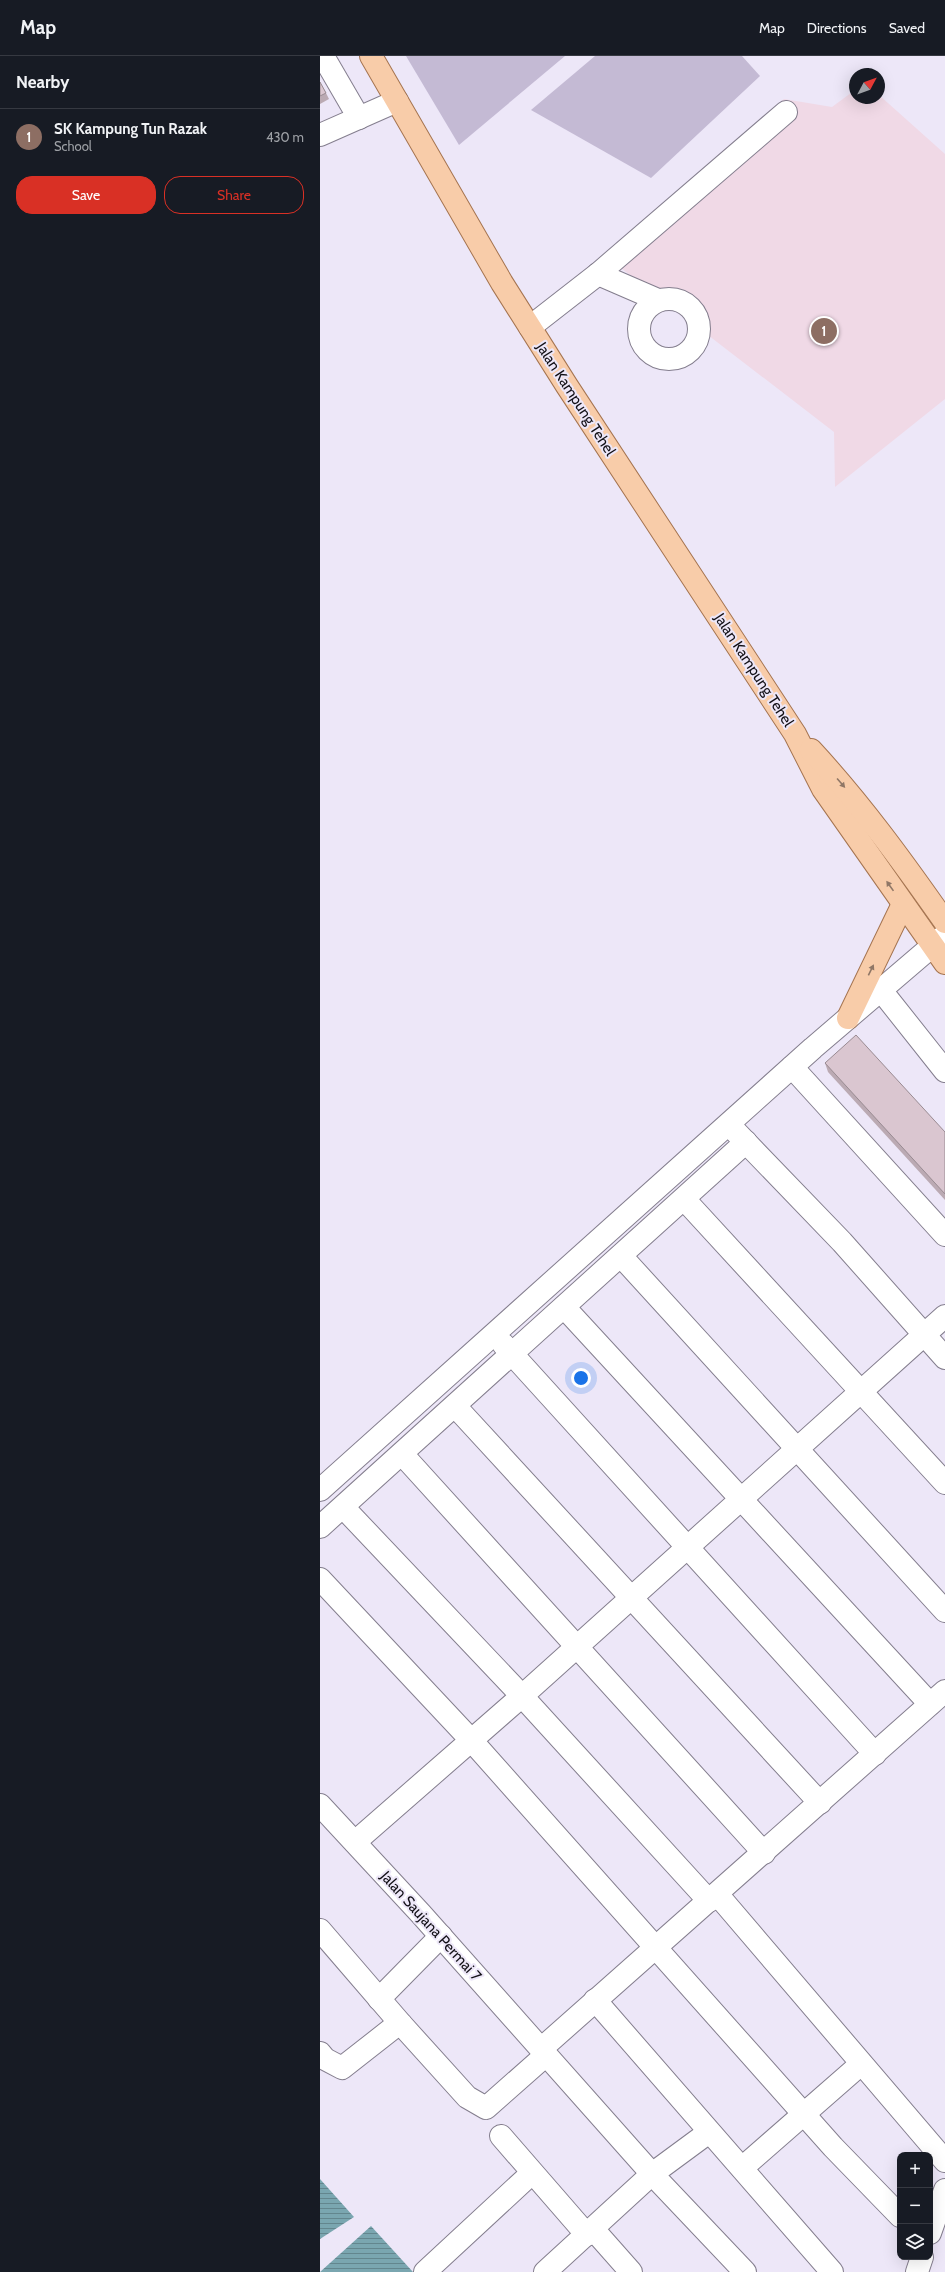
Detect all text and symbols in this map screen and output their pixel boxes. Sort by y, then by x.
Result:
text: Map [20,16,56,39]
text: Map [759,19,785,37]
text: Directions [807,19,867,37]
text: Saved [889,19,925,37]
north arrow [849,68,885,104]
text: Nearby [16,72,69,92]
text: SK Kampung Tun Razak [54,120,207,138]
text: 1 [27,129,31,145]
text: 430 m [266,129,304,145]
text: School [54,138,92,154]
button: Save [16,176,156,214]
button: Share [164,176,304,214]
pin: 1 [811,316,837,346]
street label: Jalan Kampung Tehel [532,338,620,459]
street label: Jalan Kampung Tehel [710,609,798,730]
one-way arrow [836,777,845,788]
one-way arrow [886,880,894,891]
one-way arrow [868,965,874,976]
your location [571,1368,591,1388]
street label: Jalan Saujana Permai 7 [376,1867,485,1985]
map controls [897,2152,933,2260]
button: + [897,2152,933,2188]
button: − [897,2188,933,2224]
button: layers [897,2224,933,2260]

